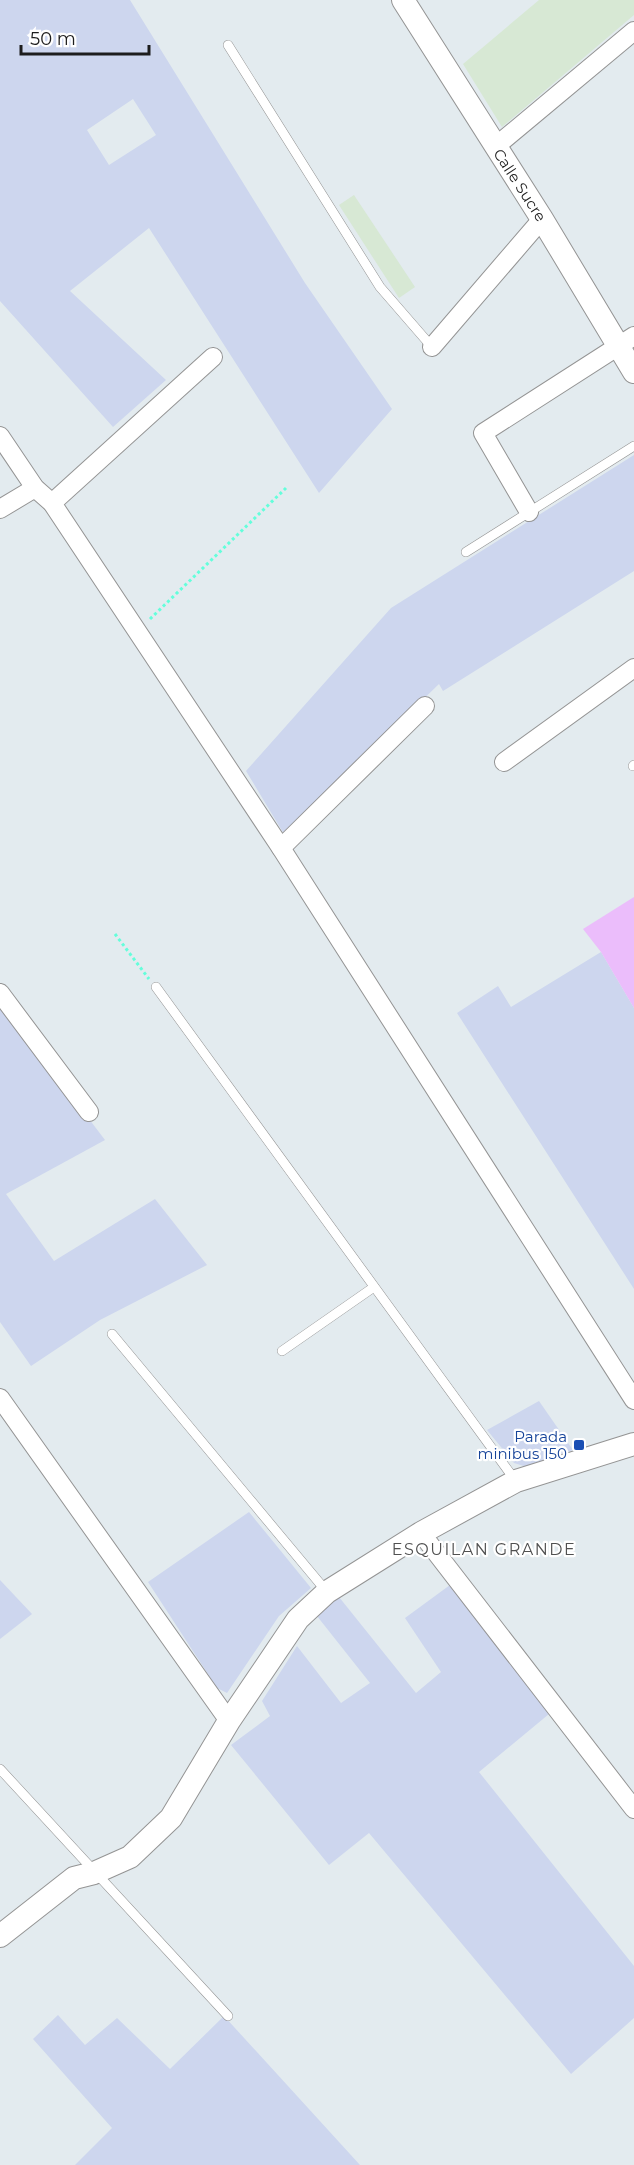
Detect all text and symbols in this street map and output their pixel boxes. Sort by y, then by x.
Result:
scale bar [21,18,148,56]
text: 50 m [30,28,76,50]
street label: Calle Sucre [489,145,551,225]
place label: Parada minibus 150 [478,1427,567,1463]
marker: Parada minibus 150 [572,1438,586,1452]
district label: ESQUILAN GRANDE [392,1540,576,1559]

